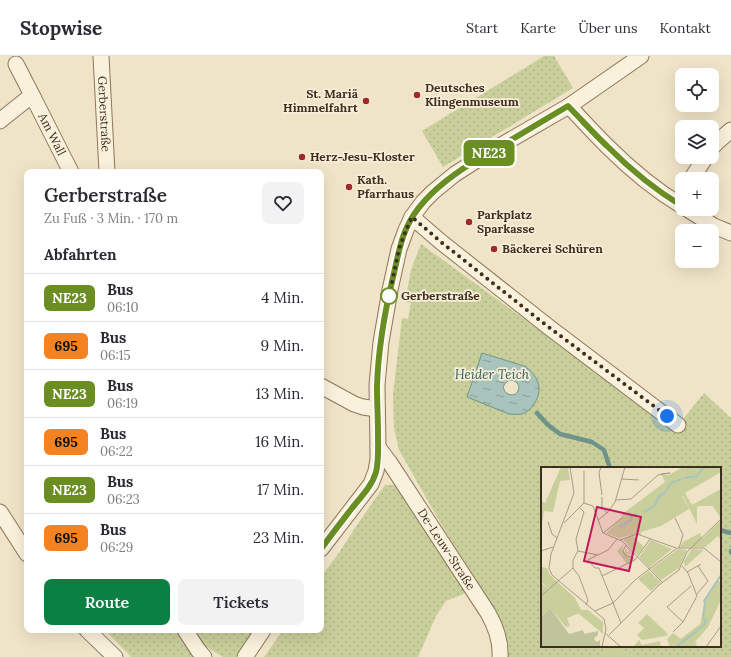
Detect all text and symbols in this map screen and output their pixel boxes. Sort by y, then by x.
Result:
text: Stopwise [20,16,102,40]
text: Start [466,19,498,37]
text: Karte [520,19,556,37]
text: Über uns [578,19,638,37]
text: Kontakt [660,19,711,37]
map controls [675,68,719,268]
button: locate [675,68,719,112]
street label: Gerberstraße [95,76,114,153]
place label: Deutsches Klingenmuseum [425,80,519,109]
place label: St. Mariä Himmelfahrt [283,86,359,115]
marker: Deutsches Klingenmuseum [412,90,422,100]
marker: St. Mariä Himmelfahrt [361,96,371,106]
street label: Am Wall [35,110,69,158]
button: layers [675,120,719,164]
line badge: NE23 [461,140,517,166]
text: NE23 [472,144,506,162]
place label: Herz-Jesu-Kloster [310,149,415,164]
marker: Herz-Jesu-Kloster [297,152,307,162]
place label: Kath. Pfarrhaus [357,172,414,201]
button: + [675,172,719,216]
button: heart [262,182,304,224]
marker: Kath. Pfarrhaus [344,182,354,192]
text: Gerberstraße [44,183,167,207]
place label: Parkplatz Sparkasse [477,207,535,236]
text: Zu Fuß · 3 Min. · 170 m [44,210,178,227]
marker: Parkplatz Sparkasse [464,217,474,227]
button: − [675,224,719,268]
place label: Bäckerei Schüren [502,241,603,256]
marker: Bäckerei Schüren [489,244,499,254]
text: Abfahrten [44,245,117,264]
text: Bus [107,280,133,299]
marker: Gerberstraße [380,287,398,305]
text: 4 Min. [261,288,304,307]
place label: Gerberstraße [401,288,480,303]
text: NE23 [52,289,87,307]
text: 06:10 [107,299,139,316]
text: Bus [100,328,126,347]
text: 9 Min. [261,336,304,355]
text: 695 [54,337,78,355]
text: 06:15 [100,347,131,364]
water label: Heider Teich [455,366,530,383]
text: Bus [107,376,133,395]
text: 13 Min. [255,384,304,403]
text: NE23 [52,385,87,403]
text: 06:19 [107,395,138,412]
your location [657,406,677,426]
text: Bus [100,424,126,443]
text: 16 Min. [255,432,304,451]
text: 695 [54,433,78,451]
text: 06:22 [100,443,133,460]
inset map [541,467,721,647]
text: Bus [107,472,133,491]
text: 17 Min. [257,480,304,499]
text: NE23 [52,481,87,499]
text: 06:23 [107,491,140,508]
street label: De-Leuw-Straße [415,505,479,593]
text: Bus [100,520,126,539]
text: 23 Min. [253,528,304,547]
text: 695 [54,529,78,547]
text: 06:29 [100,539,133,556]
button: Route [44,579,170,625]
button: Tickets [178,579,304,625]

